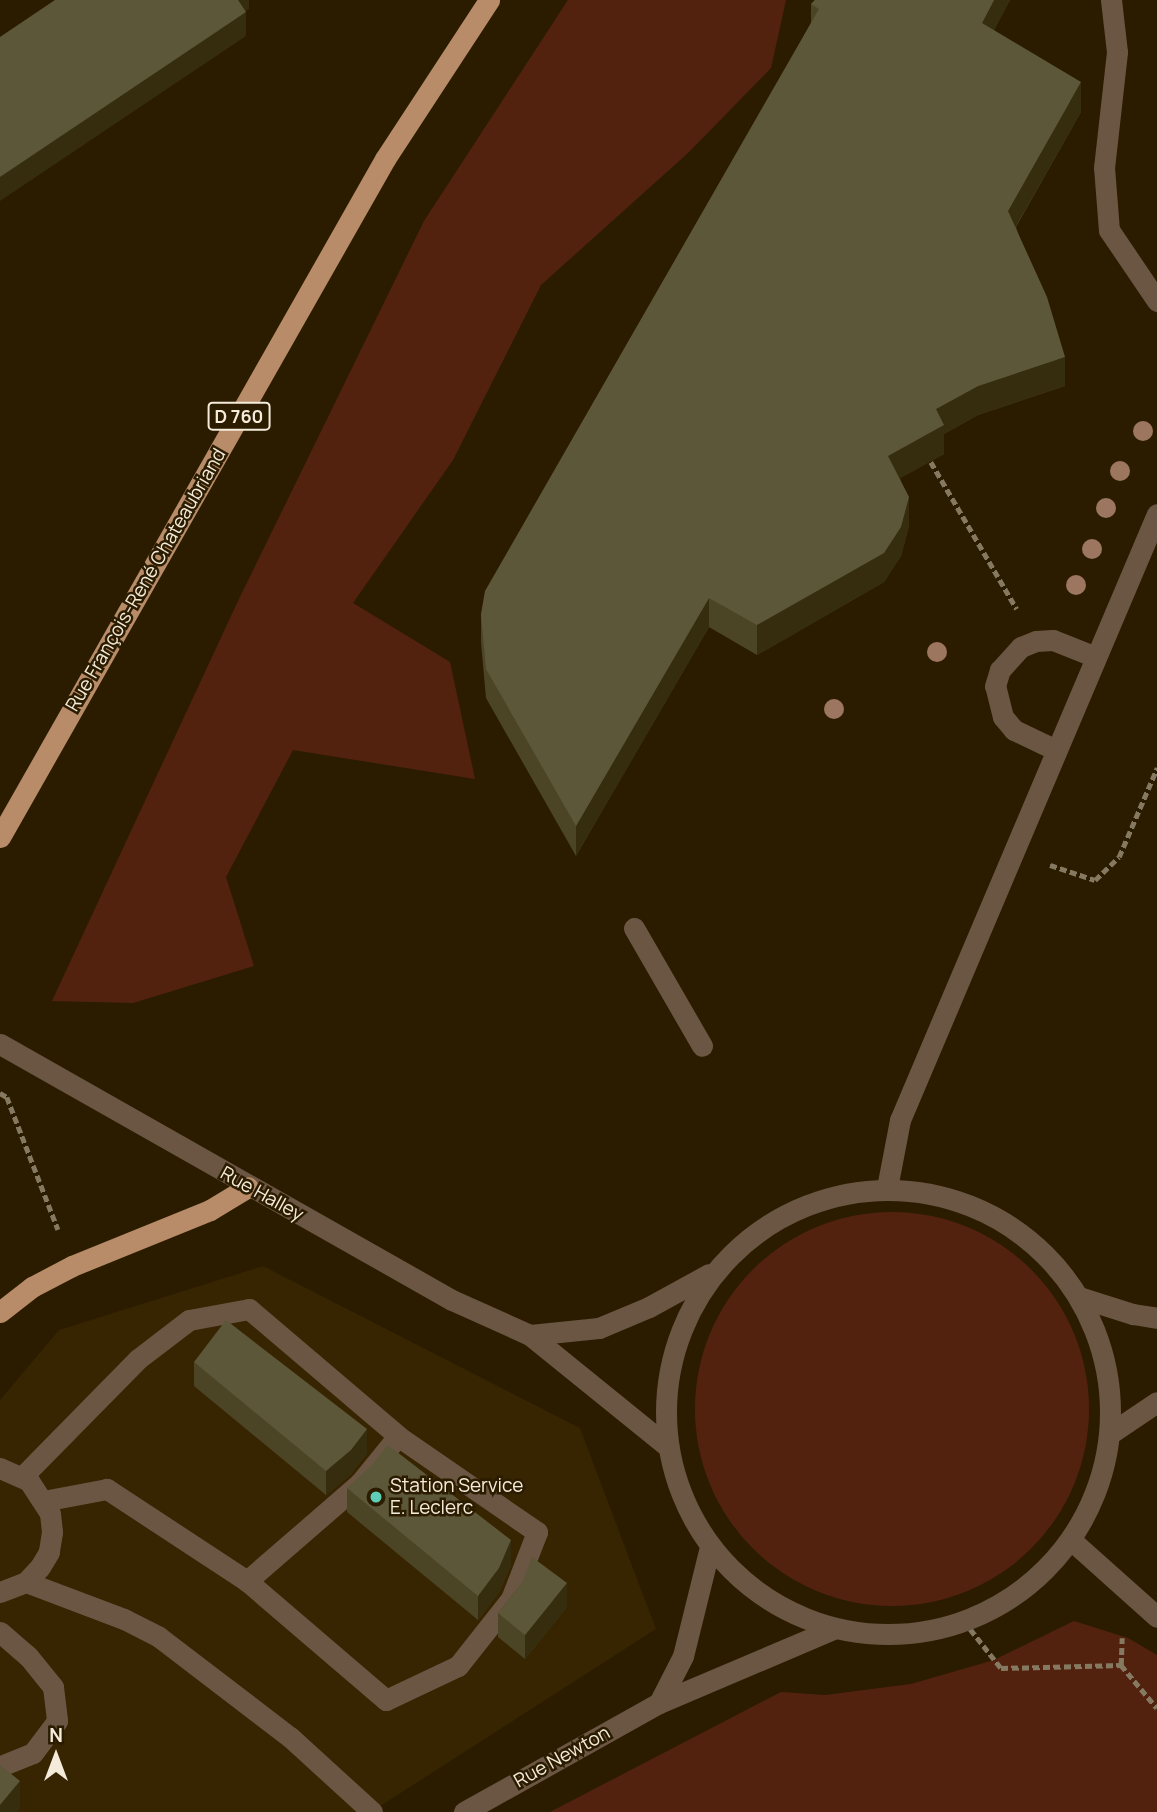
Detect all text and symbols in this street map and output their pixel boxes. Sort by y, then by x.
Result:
road number: D 760 [208,402,270,430]
street label: Rue François-René Chateaubriand [61,444,231,716]
street label: Rue Halley [216,1162,308,1226]
place label: Station Service E. Leclerc [390,1475,523,1519]
marker: Station Service E. Leclerc [368,1489,384,1505]
north arrow [21,1721,91,1791]
street label: Rue Newton [510,1721,614,1793]
text: N [49,1722,63,1748]

